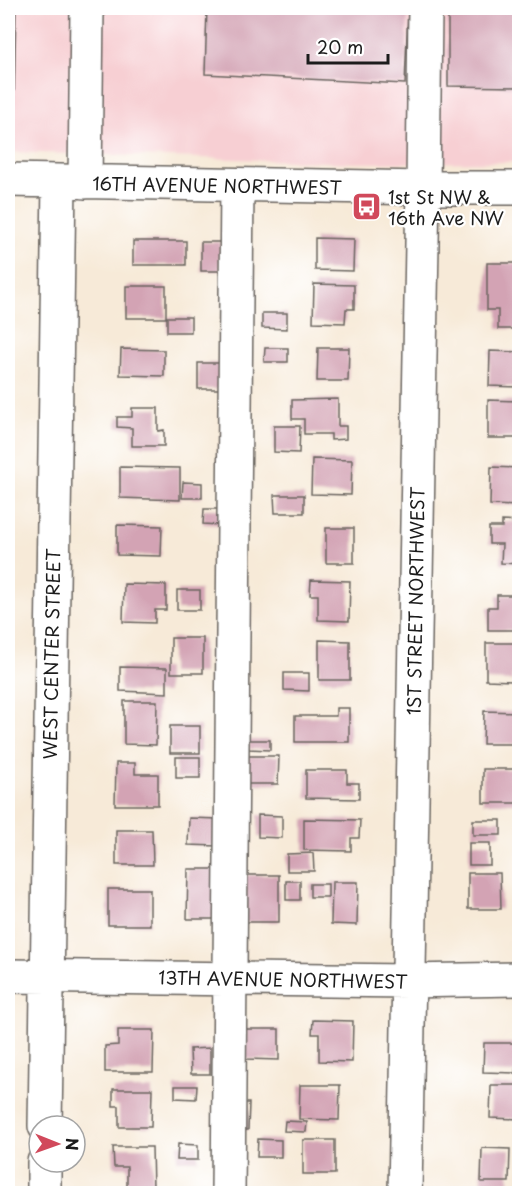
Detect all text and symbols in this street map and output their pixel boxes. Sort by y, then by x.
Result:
scale bar [308,27,388,65]
text: 20 m [317,33,363,60]
street label: 16TH AVENUE NORTHWEST [92,169,343,201]
place label: 1st St NW & 16th Ave NW [388,183,504,231]
bus stop icon: 1st St NW & 16th Ave NW [351,190,383,222]
street label: 1ST STREET NORTHWEST [400,486,431,715]
street label: WEST CENTER STREET [36,548,66,760]
street label: 13TH AVENUE NORTHWEST [158,963,408,995]
north arrow [27,1114,87,1174]
text: N [61,1138,85,1151]

